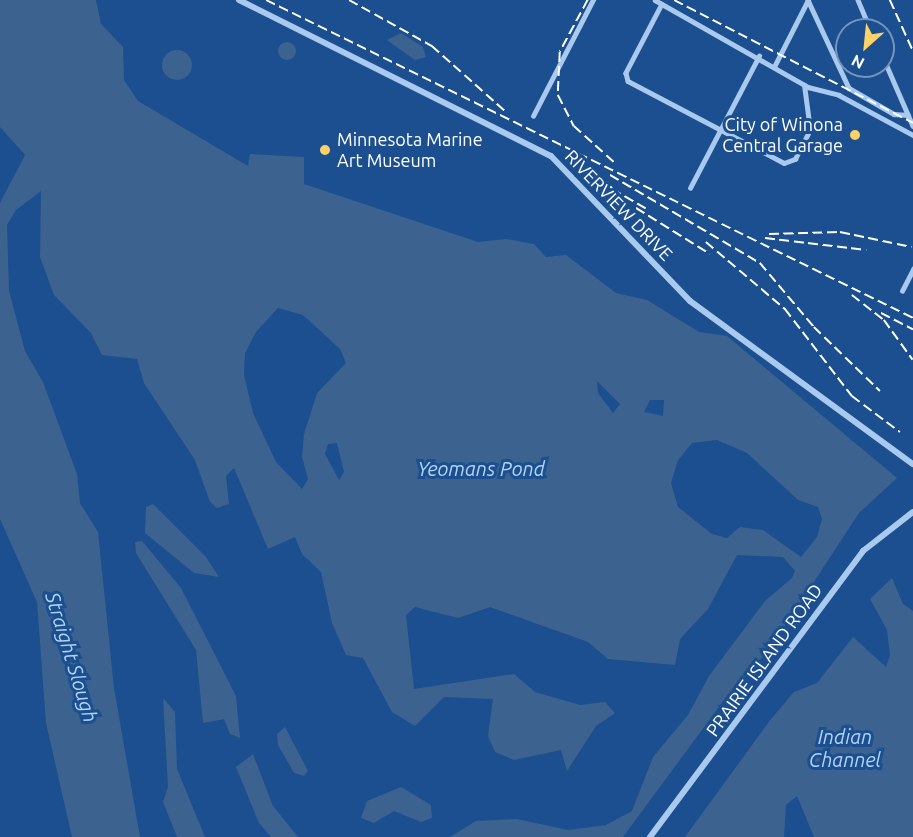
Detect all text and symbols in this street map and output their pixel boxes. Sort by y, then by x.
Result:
north arrow [835,18,895,78]
text: N [848,52,867,73]
place label: City of Winona Central Garage [722,114,843,156]
marker: City of Winona Central Garage [848,128,862,142]
place label: Minnesota Marine Art Museum [337,129,483,172]
marker: Minnesota Marine Art Museum [318,143,332,157]
street label: RIVERVIEW DRIVE [561,145,677,265]
water label: Yeomans Pond [417,456,545,480]
street label: PRAIRIE ISLAND ROAD [701,579,827,741]
water label: Straight Slough [41,589,103,725]
water label: Indian Channel [809,724,881,771]

